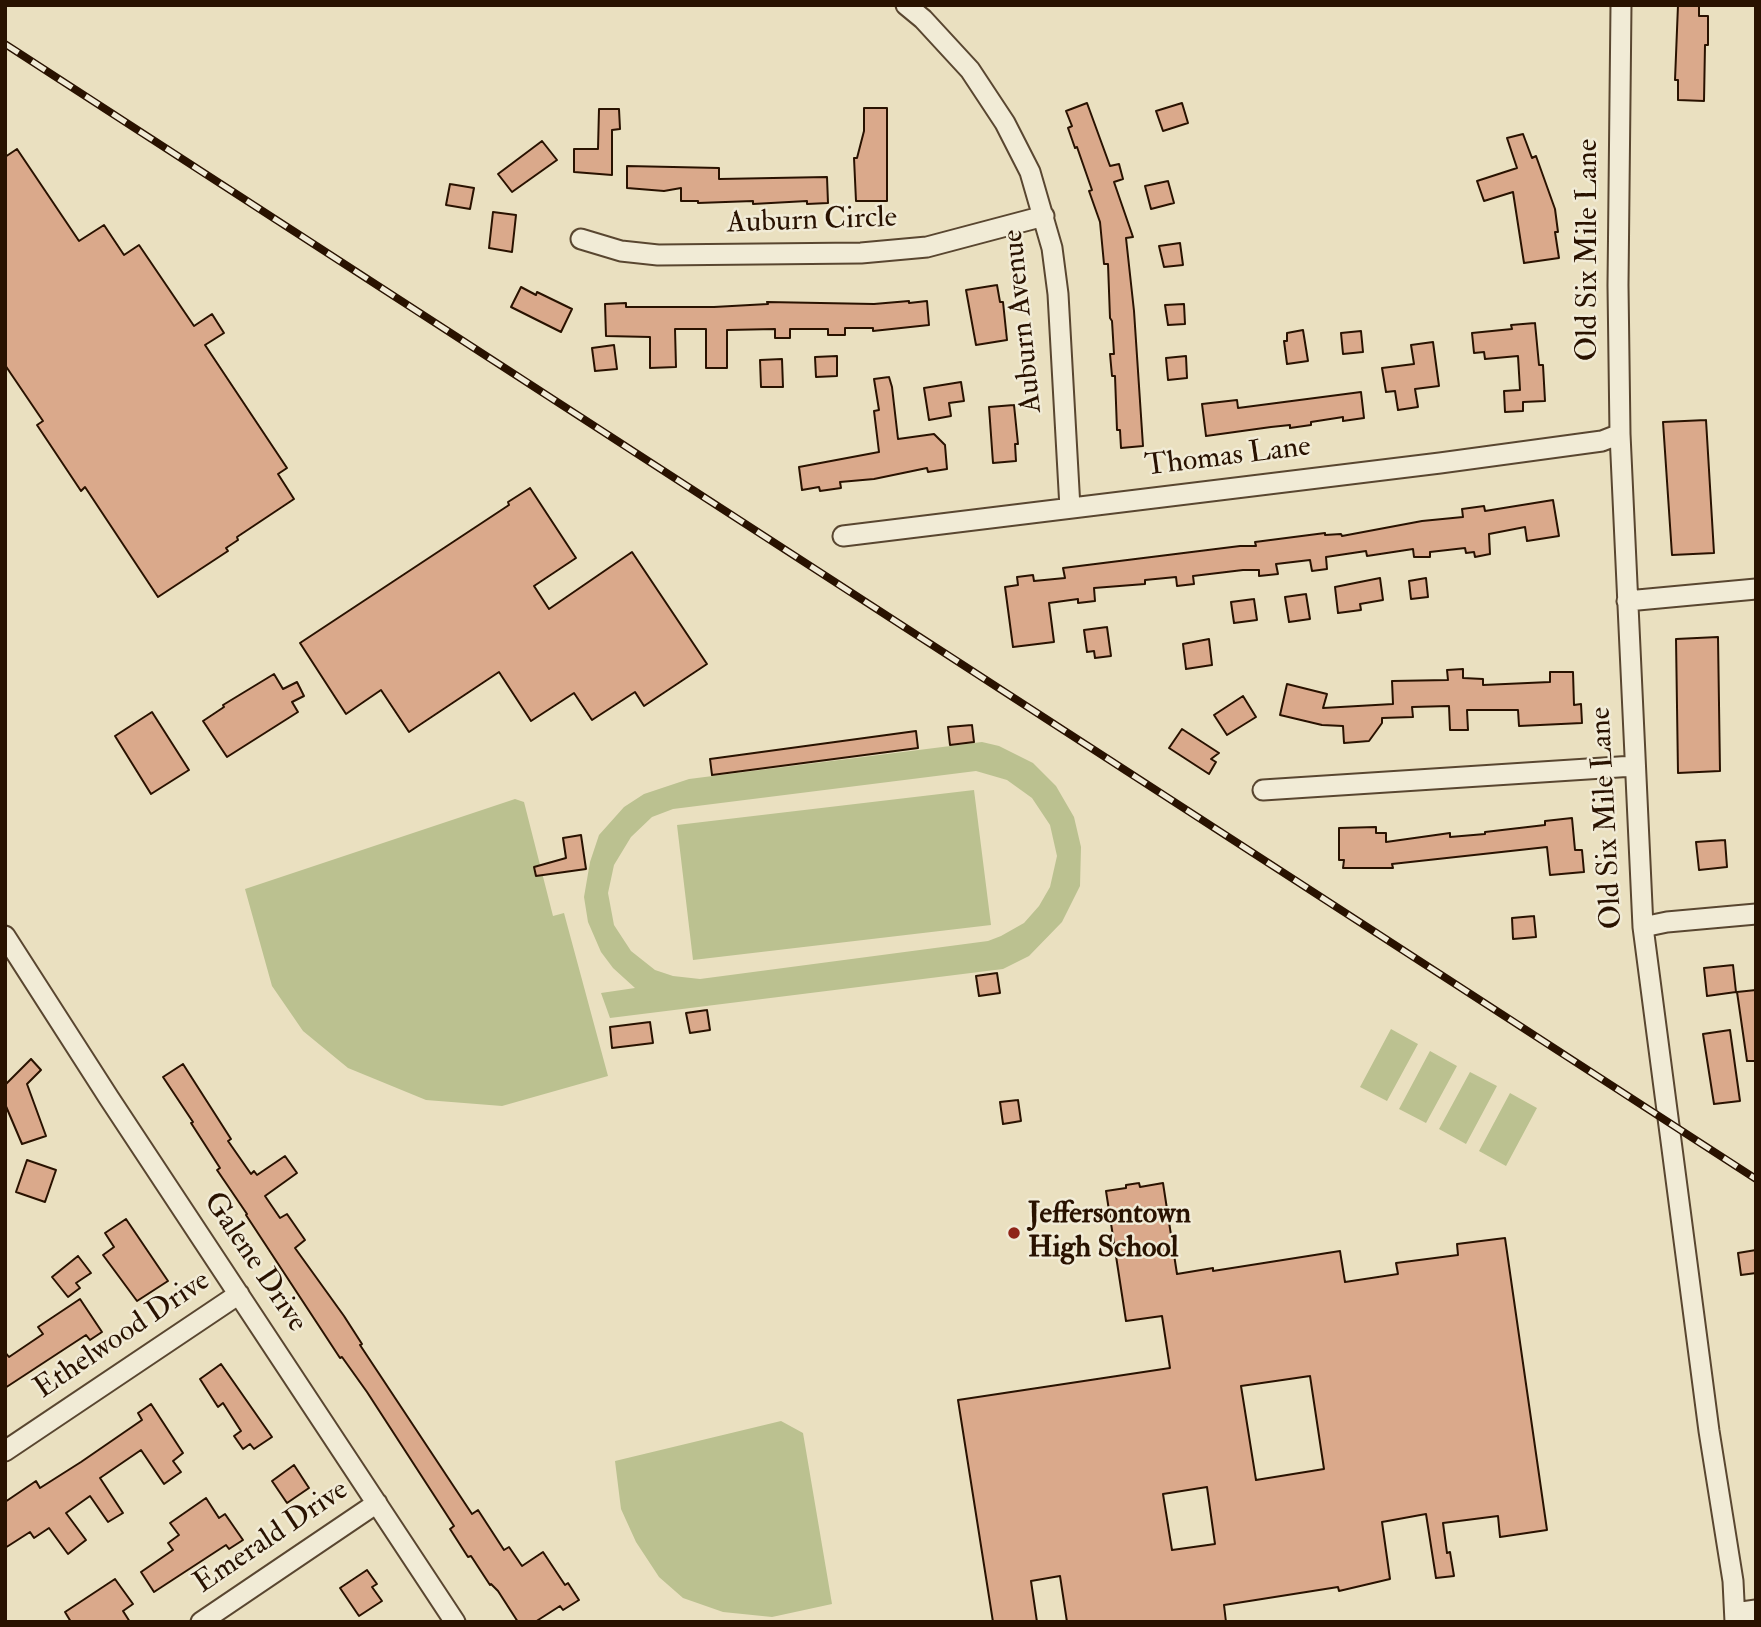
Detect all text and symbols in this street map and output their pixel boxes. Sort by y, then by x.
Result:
street label: Old Six Mile Lane [1572,139,1608,361]
street label: Auburn Circle [726,201,898,243]
street label: Auburn Avenue [996,227,1052,415]
street label: Thomas Lane [1143,430,1313,486]
street label: Old Six Mile Lane [1584,706,1632,930]
street label: Galene Drive [194,1186,314,1340]
place label: Jeffersontown High School [1028,1198,1191,1268]
marker: Jeffersontown High School [1006,1225,1022,1241]
street label: Ethelwood Drive [28,1264,218,1408]
street label: Emerald Drive [188,1473,356,1603]

